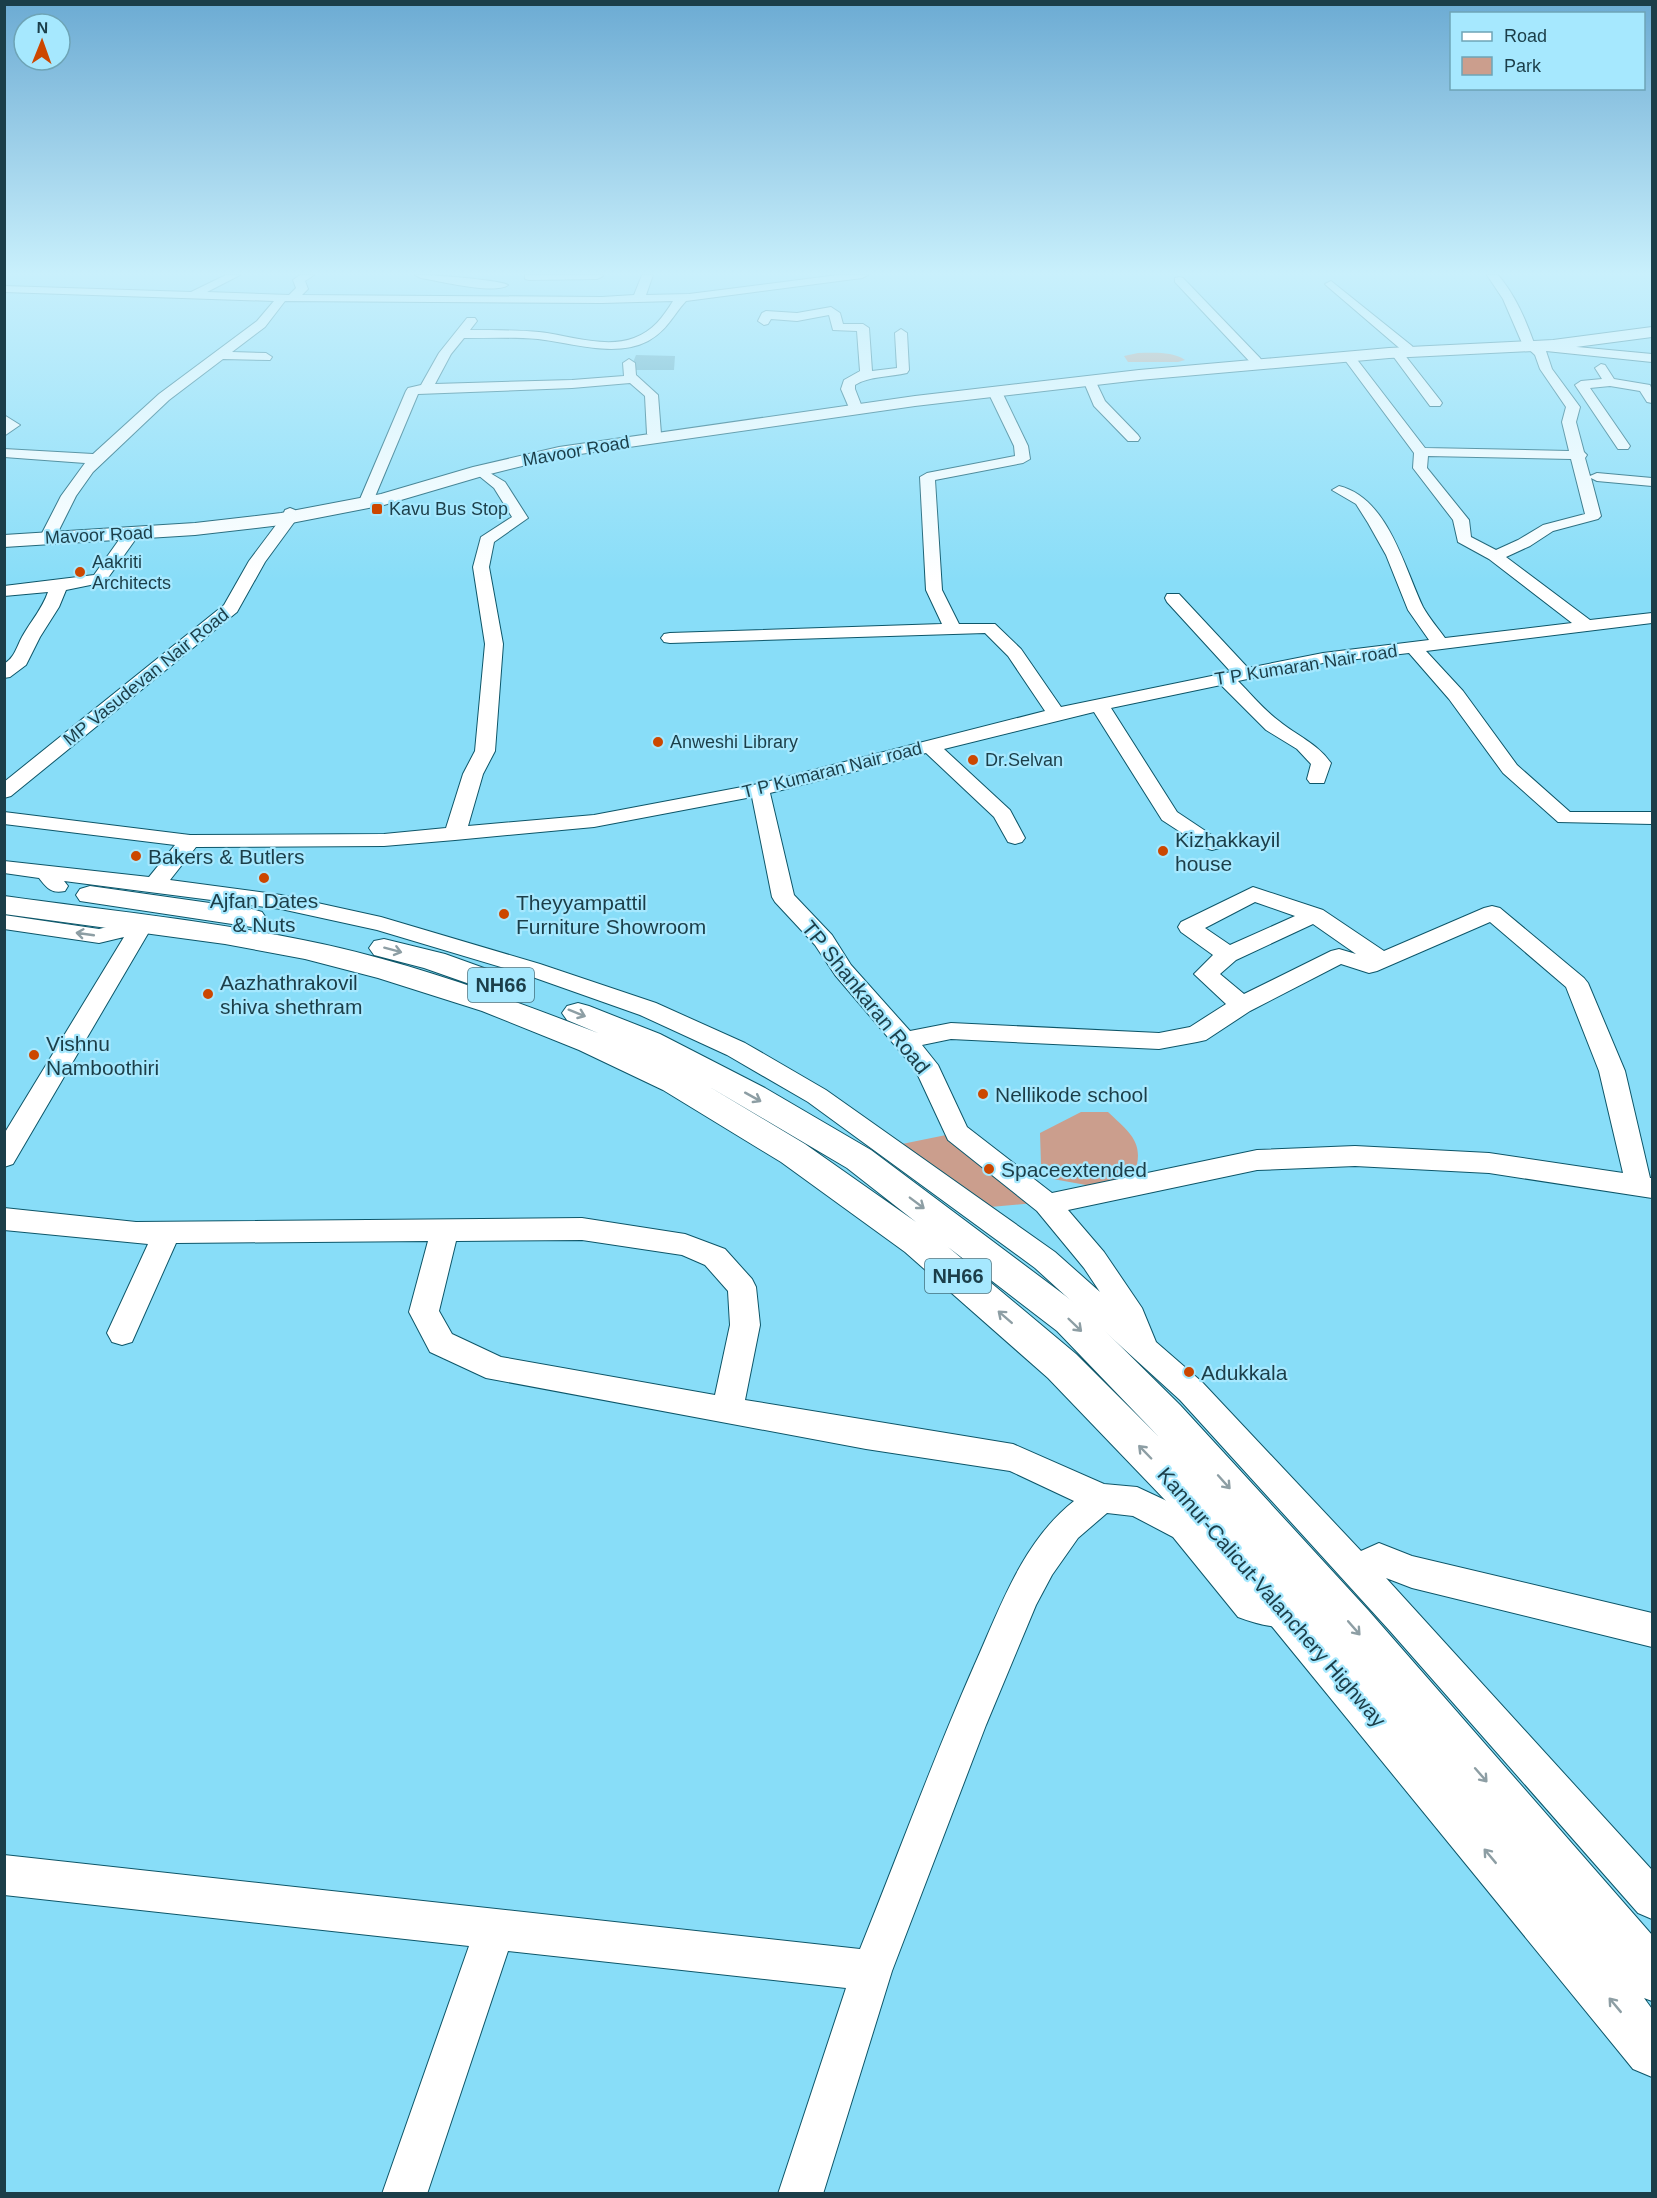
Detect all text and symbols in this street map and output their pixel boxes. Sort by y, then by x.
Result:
north arrow [12,12,72,72]
legend [1450,12,1645,90]
text: N [36,19,48,36]
text: Road [1504,26,1547,46]
text: Park [1504,56,1542,76]
street label: Mavoor Road [521,432,631,470]
place label: Kavu Bus Stop [389,499,508,519]
marker: Kavu Bus Stop [370,502,384,516]
street label: Mavoor Road [45,522,153,548]
place label: Aakriti Architects [92,552,171,593]
marker: Aakriti Architects [73,565,87,579]
street label: MP Vasudevan Nair Road [59,604,233,750]
street label: T P Kumaran Nair road [1213,641,1399,689]
place label: Anweshi Library [670,732,798,752]
marker: Anweshi Library [651,735,665,749]
street label: T P Kumaran Nair road [740,738,924,802]
place label: Dr.Selvan [985,750,1063,770]
marker: Dr.Selvan [966,753,980,767]
place label: Kizhakkayil house [1175,828,1280,875]
marker: Kizhakkayil house [1156,844,1170,858]
place label: Bakers & Butlers [148,845,304,868]
marker: Bakers & Butlers [129,849,143,863]
marker: Ajfan Dates & Nuts [257,871,271,885]
place label: Ajfan Dates & Nuts [210,889,318,936]
place label: Theyyampattil Furniture Showroom [516,891,706,938]
marker: Theyyampattil Furniture Showroom [497,907,511,921]
street label: TP Shankaran Road [797,916,935,1078]
one-way arrow [75,928,95,939]
one-way arrow [383,945,402,957]
road number: NH66 [468,968,534,1002]
place label: Aazhathrakovil shiva shethram [220,971,362,1018]
marker: Aazhathrakovil shiva shethram [201,987,215,1001]
one-way arrow [568,1008,586,1019]
place label: Vishnu Namboothiri [46,1032,159,1079]
marker: Vishnu Namboothiri [27,1048,41,1062]
place label: Nellikode school [995,1083,1148,1106]
marker: Nellikode school [976,1087,990,1101]
one-way arrow [745,1091,762,1103]
place label: Spaceextended [1001,1158,1147,1181]
marker: Spaceextended [982,1162,996,1176]
one-way arrow [908,1196,924,1209]
road number: NH66 [925,1259,991,1293]
one-way arrow [997,1310,1013,1323]
one-way arrow [1068,1318,1083,1333]
place label: Adukkala [1201,1361,1288,1384]
marker: Adukkala [1182,1365,1196,1379]
one-way arrow [1138,1444,1153,1459]
street label: Kannur-Calicut-Valanchery Highway [1153,1463,1391,1732]
one-way arrow [1217,1474,1231,1489]
one-way arrow [1347,1620,1361,1635]
one-way arrow [1474,1767,1488,1782]
one-way arrow [1483,1848,1496,1864]
one-way arrow [1608,1998,1622,2013]

